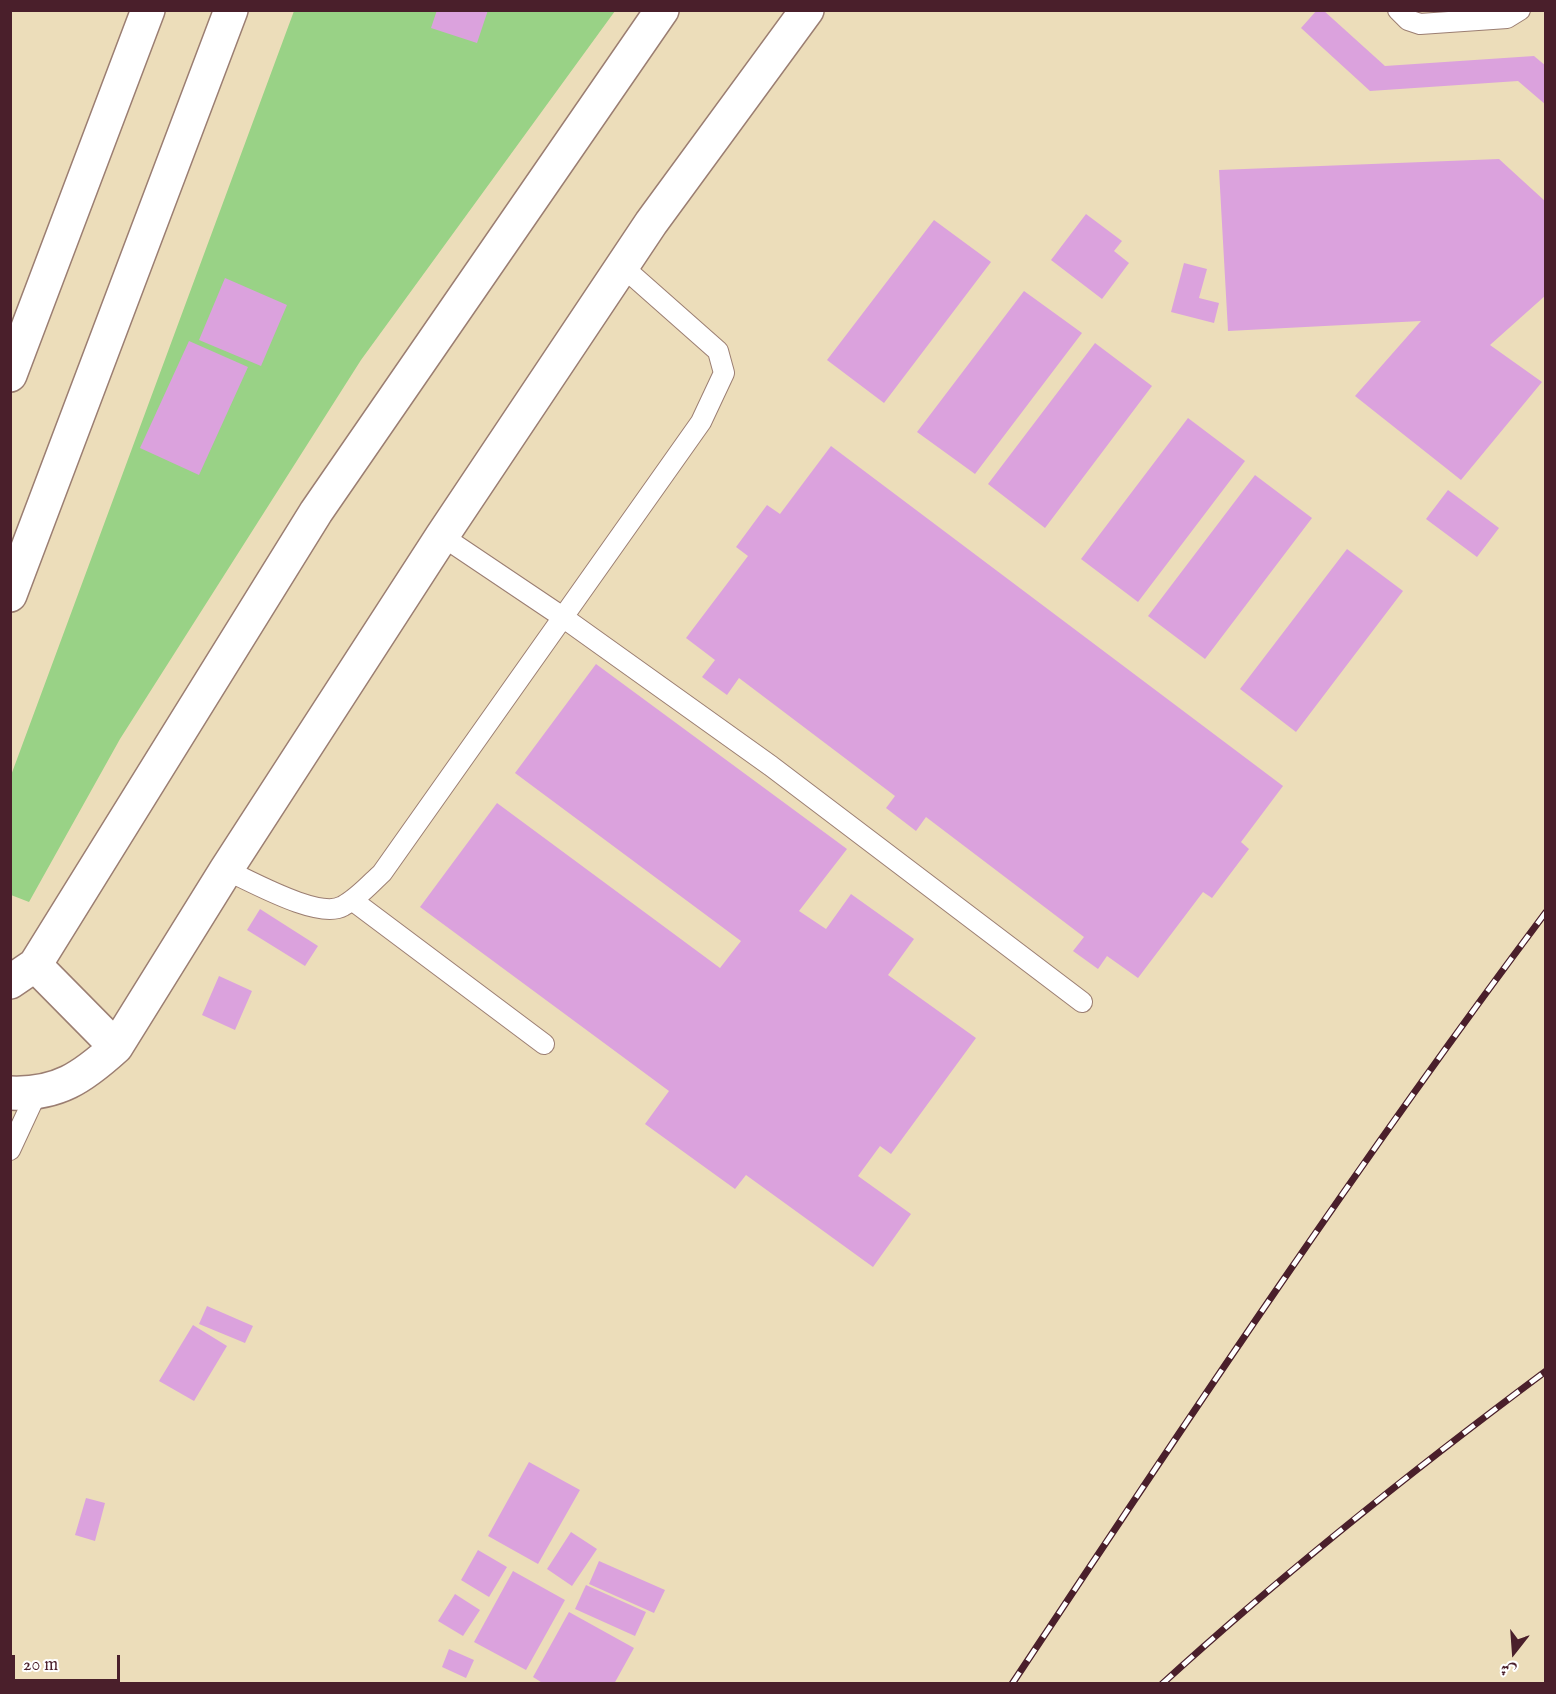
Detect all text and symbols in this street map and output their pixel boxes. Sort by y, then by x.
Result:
north arrow [1484,1622,1544,1682]
scale bar [15,1643,123,1681]
text: 20 m [23,1654,58,1677]
text: ش [1498,1657,1519,1681]

